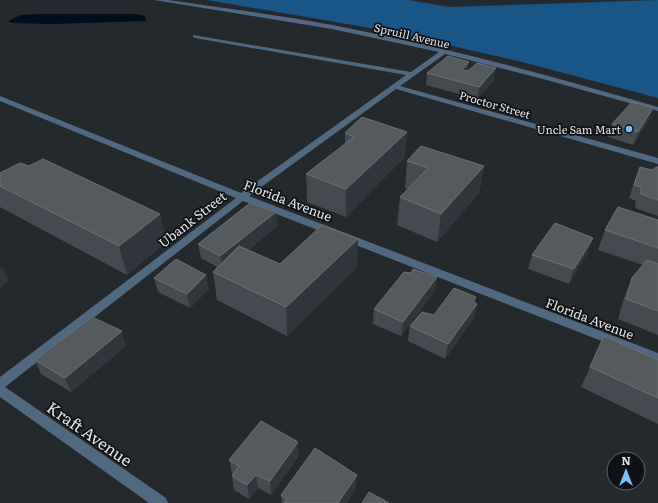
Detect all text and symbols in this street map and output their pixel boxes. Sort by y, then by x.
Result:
street label: Spruill Avenue [373,19,452,52]
street label: Proctor Street [458,86,533,122]
place label: Uncle Sam Mart [537,121,622,137]
marker: Uncle Sam Mart [624,124,634,134]
street label: Florida Avenue [241,174,335,226]
street label: Ubank Street [154,186,231,252]
street label: Florida Avenue [543,292,637,344]
street label: Kraft Avenue [42,395,138,471]
north arrow [606,451,646,491]
text: N [621,452,631,468]

